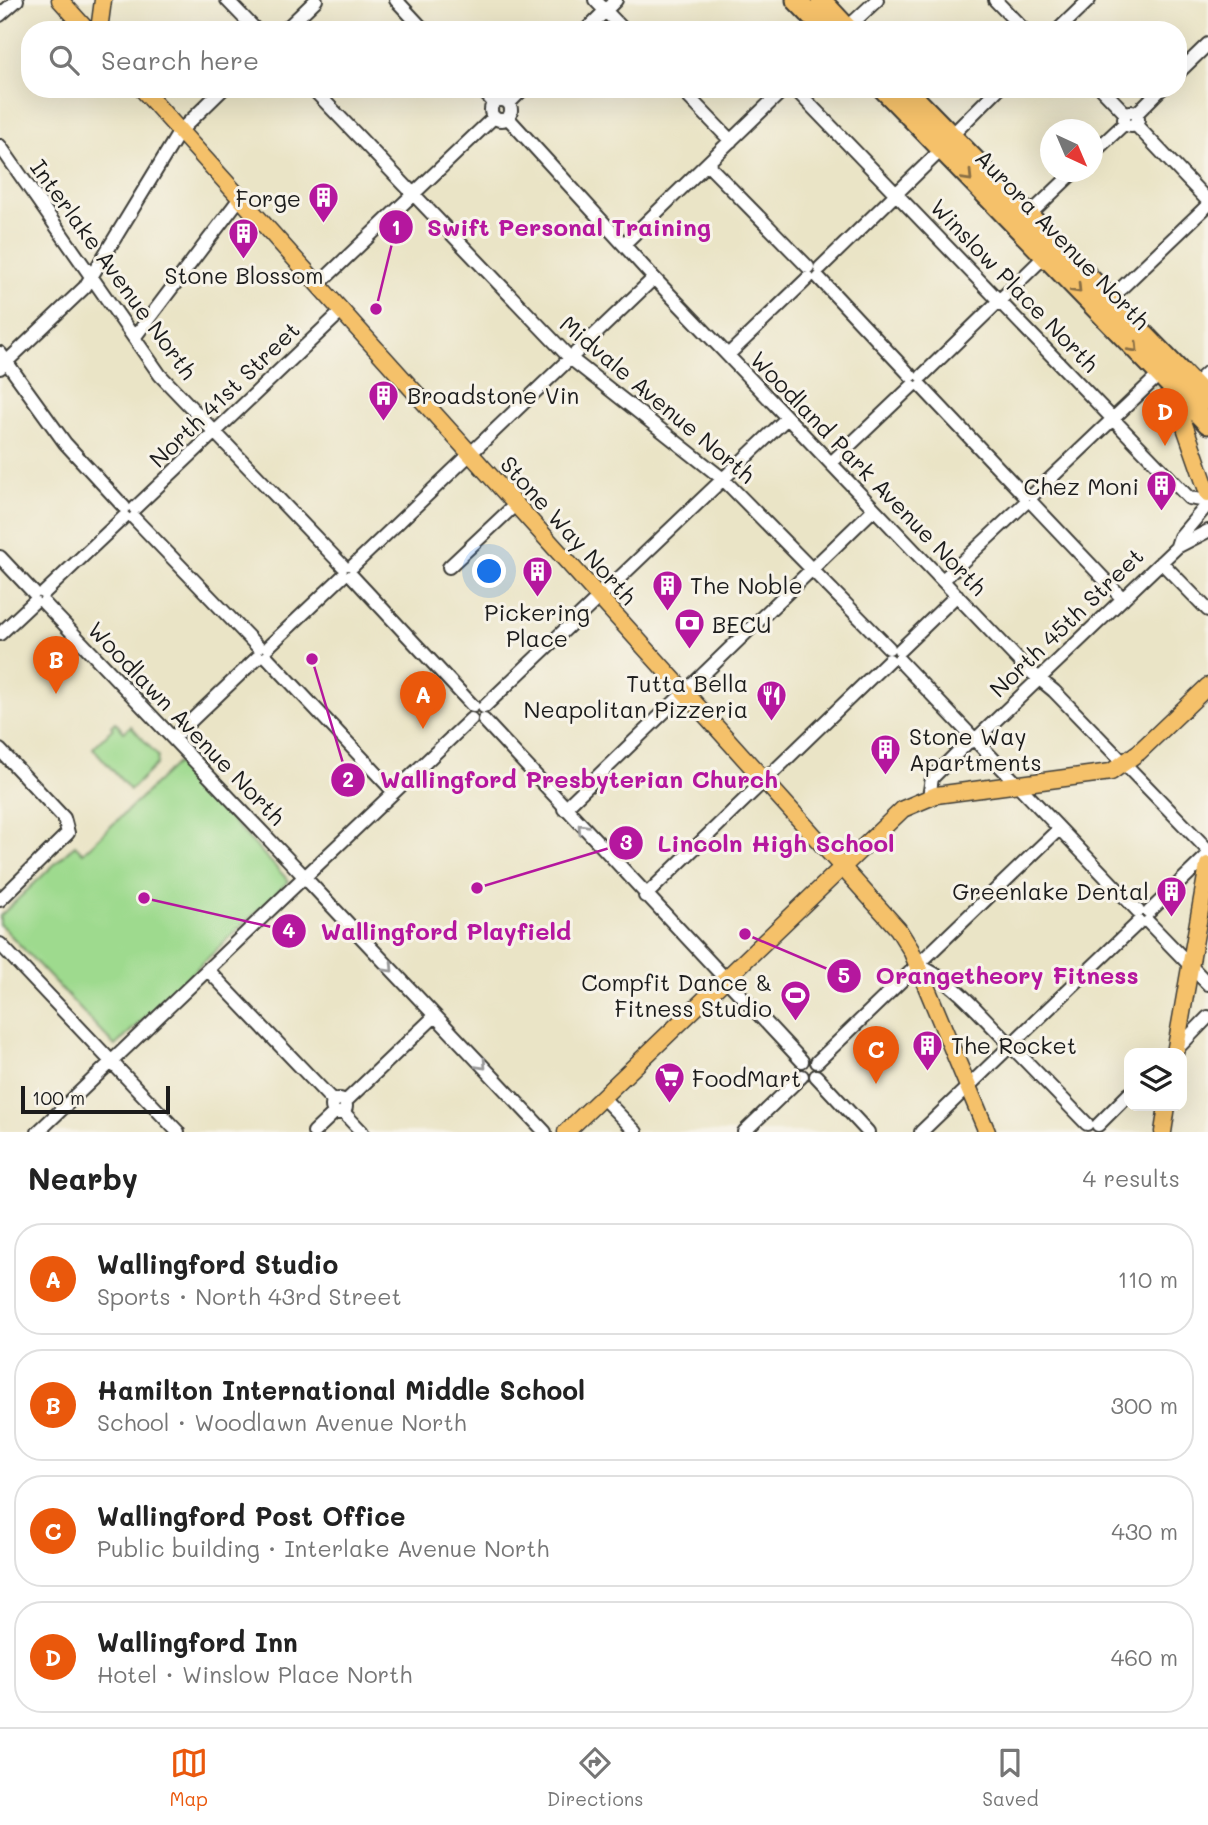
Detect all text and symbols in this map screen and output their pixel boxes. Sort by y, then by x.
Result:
search box [21,21,1187,98]
icon: search [45,41,83,79]
text: Search here [101,43,259,77]
north arrow [1040,119,1103,182]
street label: Aurora Avenue North [969,143,1157,335]
street label: Interlake Avenue North [24,153,204,385]
one-way arrow [960,168,973,181]
building icon: Forge [307,181,341,225]
place label: Forge [235,183,301,213]
street label: Winslow Place North [924,192,1106,378]
callout: Swift Personal Training [378,205,725,250]
text: Swift Personal Training [427,211,711,242]
text: 1 [391,213,401,240]
building icon: Stone Blossom [227,217,261,261]
place label: Stone Blossom [164,260,324,290]
one-way arrow [1068,280,1081,293]
street label: Midvale Avenue North [554,308,762,490]
street label: North 41st Street [142,314,306,474]
one-way arrow [1125,339,1138,352]
street label: Woodland Park Avenue North [744,344,994,602]
building icon: Broadstone Vin [367,378,401,422]
place label: Broadstone Vin [407,380,579,410]
pin: D [1142,388,1188,446]
street label: Stone Way North [494,449,644,611]
building icon: Chez Moni [1145,469,1179,513]
place label: Chez Moni [1023,471,1139,501]
street label: North 45th Street [982,541,1150,703]
your location [472,554,506,588]
building icon: Pickering Place [520,554,554,598]
building icon: The Noble [650,568,684,612]
place label: The Noble [690,570,803,600]
place label: Pickering Place [484,597,590,653]
bank icon: BECU [672,607,706,651]
place label: BECU [712,609,771,639]
street label: Woodlawn Avenue North [82,615,292,831]
pin: B [33,636,79,694]
place label: Tutta Bella Neapolitan Pizzeria [523,668,748,724]
pin: A [400,671,446,729]
restaurant icon: Tutta Bella Neapolitan Pizzeria [754,679,788,723]
place label: Stone Way Apartments [909,721,1042,777]
building icon: Stone Way Apartments [869,732,903,776]
callout: Wallingford Presbyterian Church [331,757,792,802]
text: Wallingford Presbyterian Church [380,763,778,794]
text: 2 [342,765,354,792]
callout: Lincoln High School [608,821,908,866]
one-way arrow [577,823,590,836]
text: Lincoln High School [658,827,894,858]
text: 3 [620,828,632,855]
building icon: Greenlake Dental [1155,874,1189,918]
place label: Greenlake Dental [952,876,1149,906]
callout: Wallingford Playfield [272,909,585,954]
text: Wallingford Playfield [321,915,571,946]
text: 4 [282,916,296,943]
callout: Orangetheory Fitness [827,953,1153,998]
one-way arrow [381,959,394,972]
text: Orangetheory Fitness [875,959,1139,990]
text: 5 [838,961,850,988]
place label: Compfit Dance & Fitness Studio [581,967,772,1023]
sports icon: Compfit Dance & Fitness Studio [778,978,812,1022]
pin: C [853,1026,899,1084]
building icon: The Rocket [911,1028,945,1072]
place label: The Rocket [951,1030,1077,1060]
map controls [1124,1048,1187,1111]
button: layers [1124,1048,1187,1111]
one-way arrow [473,1057,486,1070]
supermarket icon: FoodMart [652,1061,686,1105]
place label: FoodMart [692,1063,801,1093]
scale bar [21,1083,170,1115]
text: 100 m [32,1085,85,1110]
text: Nearby [28,1158,138,1198]
text: 4 results [1083,1163,1180,1193]
text: Wallingford Studio [97,1247,338,1281]
text: A [45,1264,61,1294]
text: 110 m [1118,1264,1178,1294]
text: Sports · North 43rd Street [97,1281,402,1311]
text: Hamilton International Middle School [97,1373,585,1407]
text: B [45,1390,61,1420]
text: 300 m [1110,1390,1178,1420]
text: School · Woodlawn Avenue North [97,1407,467,1437]
text: Wallingford Post Office [97,1499,405,1533]
text: C [44,1516,62,1546]
text: 430 m [1111,1516,1178,1546]
text: Public building · Interlake Avenue North [97,1533,549,1563]
text: Wallingford Inn [97,1625,298,1659]
text: D [45,1642,61,1672]
text: 460 m [1111,1642,1178,1672]
text: Hotel · Winslow Place North [97,1659,412,1689]
tab: Map [169,1744,208,1811]
tab: Directions [547,1744,643,1811]
tab: Saved [982,1744,1039,1811]

